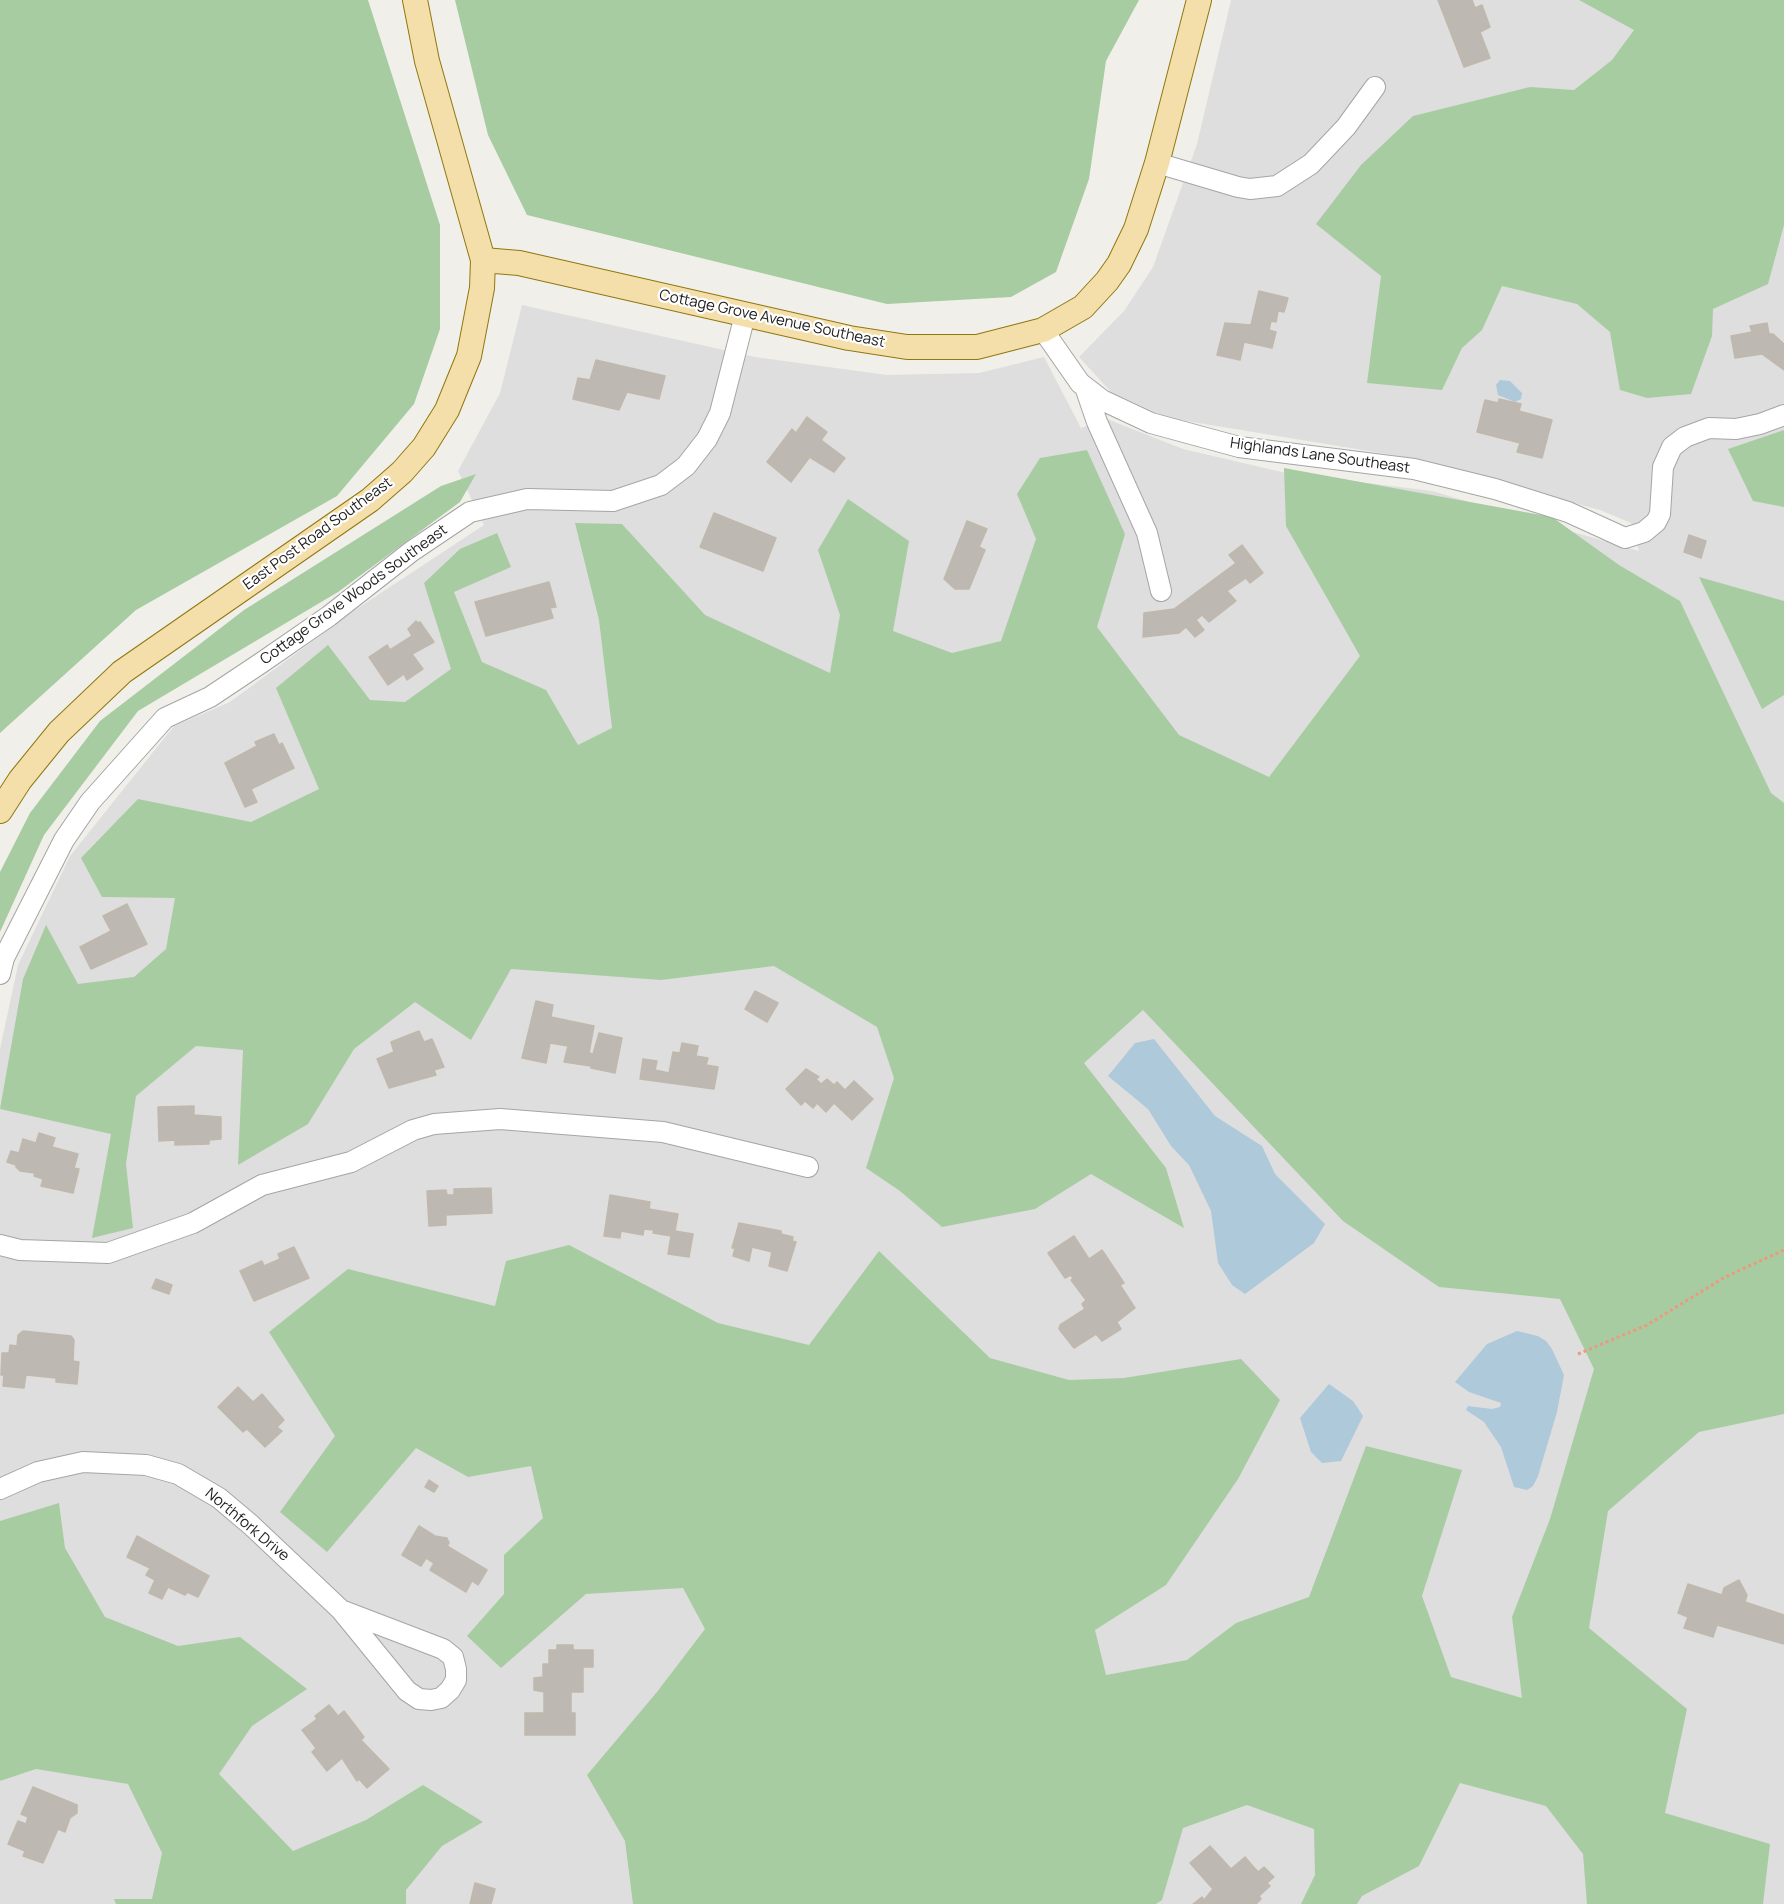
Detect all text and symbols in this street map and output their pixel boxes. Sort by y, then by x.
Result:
street label: Cottage Grove Avenue Southeast [657,286,887,352]
street label: Highlands Lane Southeast [1229,434,1411,478]
street label: East Post Road Southeast [240,474,396,594]
street label: Cottage Grove Woods Southeast [257,521,451,669]
street label: Northfork Drive [201,1485,293,1565]

